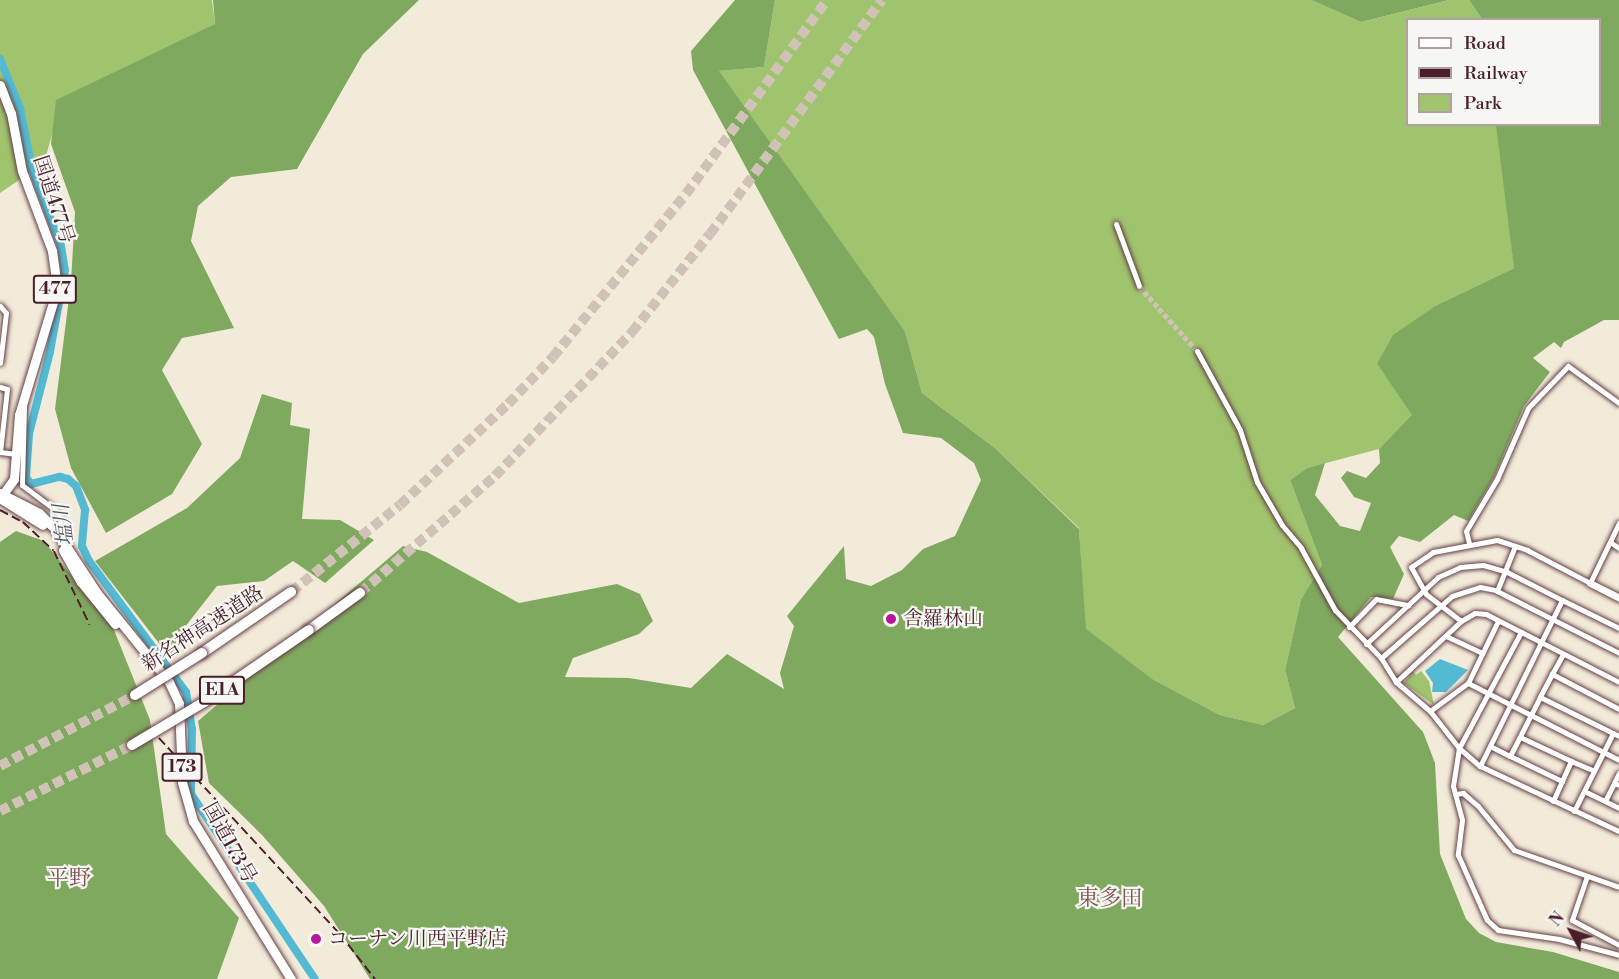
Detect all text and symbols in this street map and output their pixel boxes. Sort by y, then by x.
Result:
legend [1406,18,1601,126]
text: Road [1464,32,1506,55]
text: Railway [1464,62,1527,85]
text: Park [1464,92,1501,115]
street label: 国道477号 [27,153,79,247]
road number: 477 [32,274,78,304]
water label: 塩川 [49,503,79,547]
street label: 新名神高速道路 [138,581,268,677]
place label: 舎羅林山 [903,607,983,631]
marker: 舎羅林山 [884,612,898,626]
road number: E1A [198,675,246,705]
road number: 173 [161,752,203,782]
street label: 国道173号 [197,798,261,888]
district label: 平野 [47,866,91,892]
district label: 東多田 [1077,886,1143,912]
north arrow [1541,901,1601,961]
text: N [1545,908,1569,931]
place label: コーナン川西平野店 [328,927,508,951]
marker: コーナン川西平野店 [309,932,323,946]

